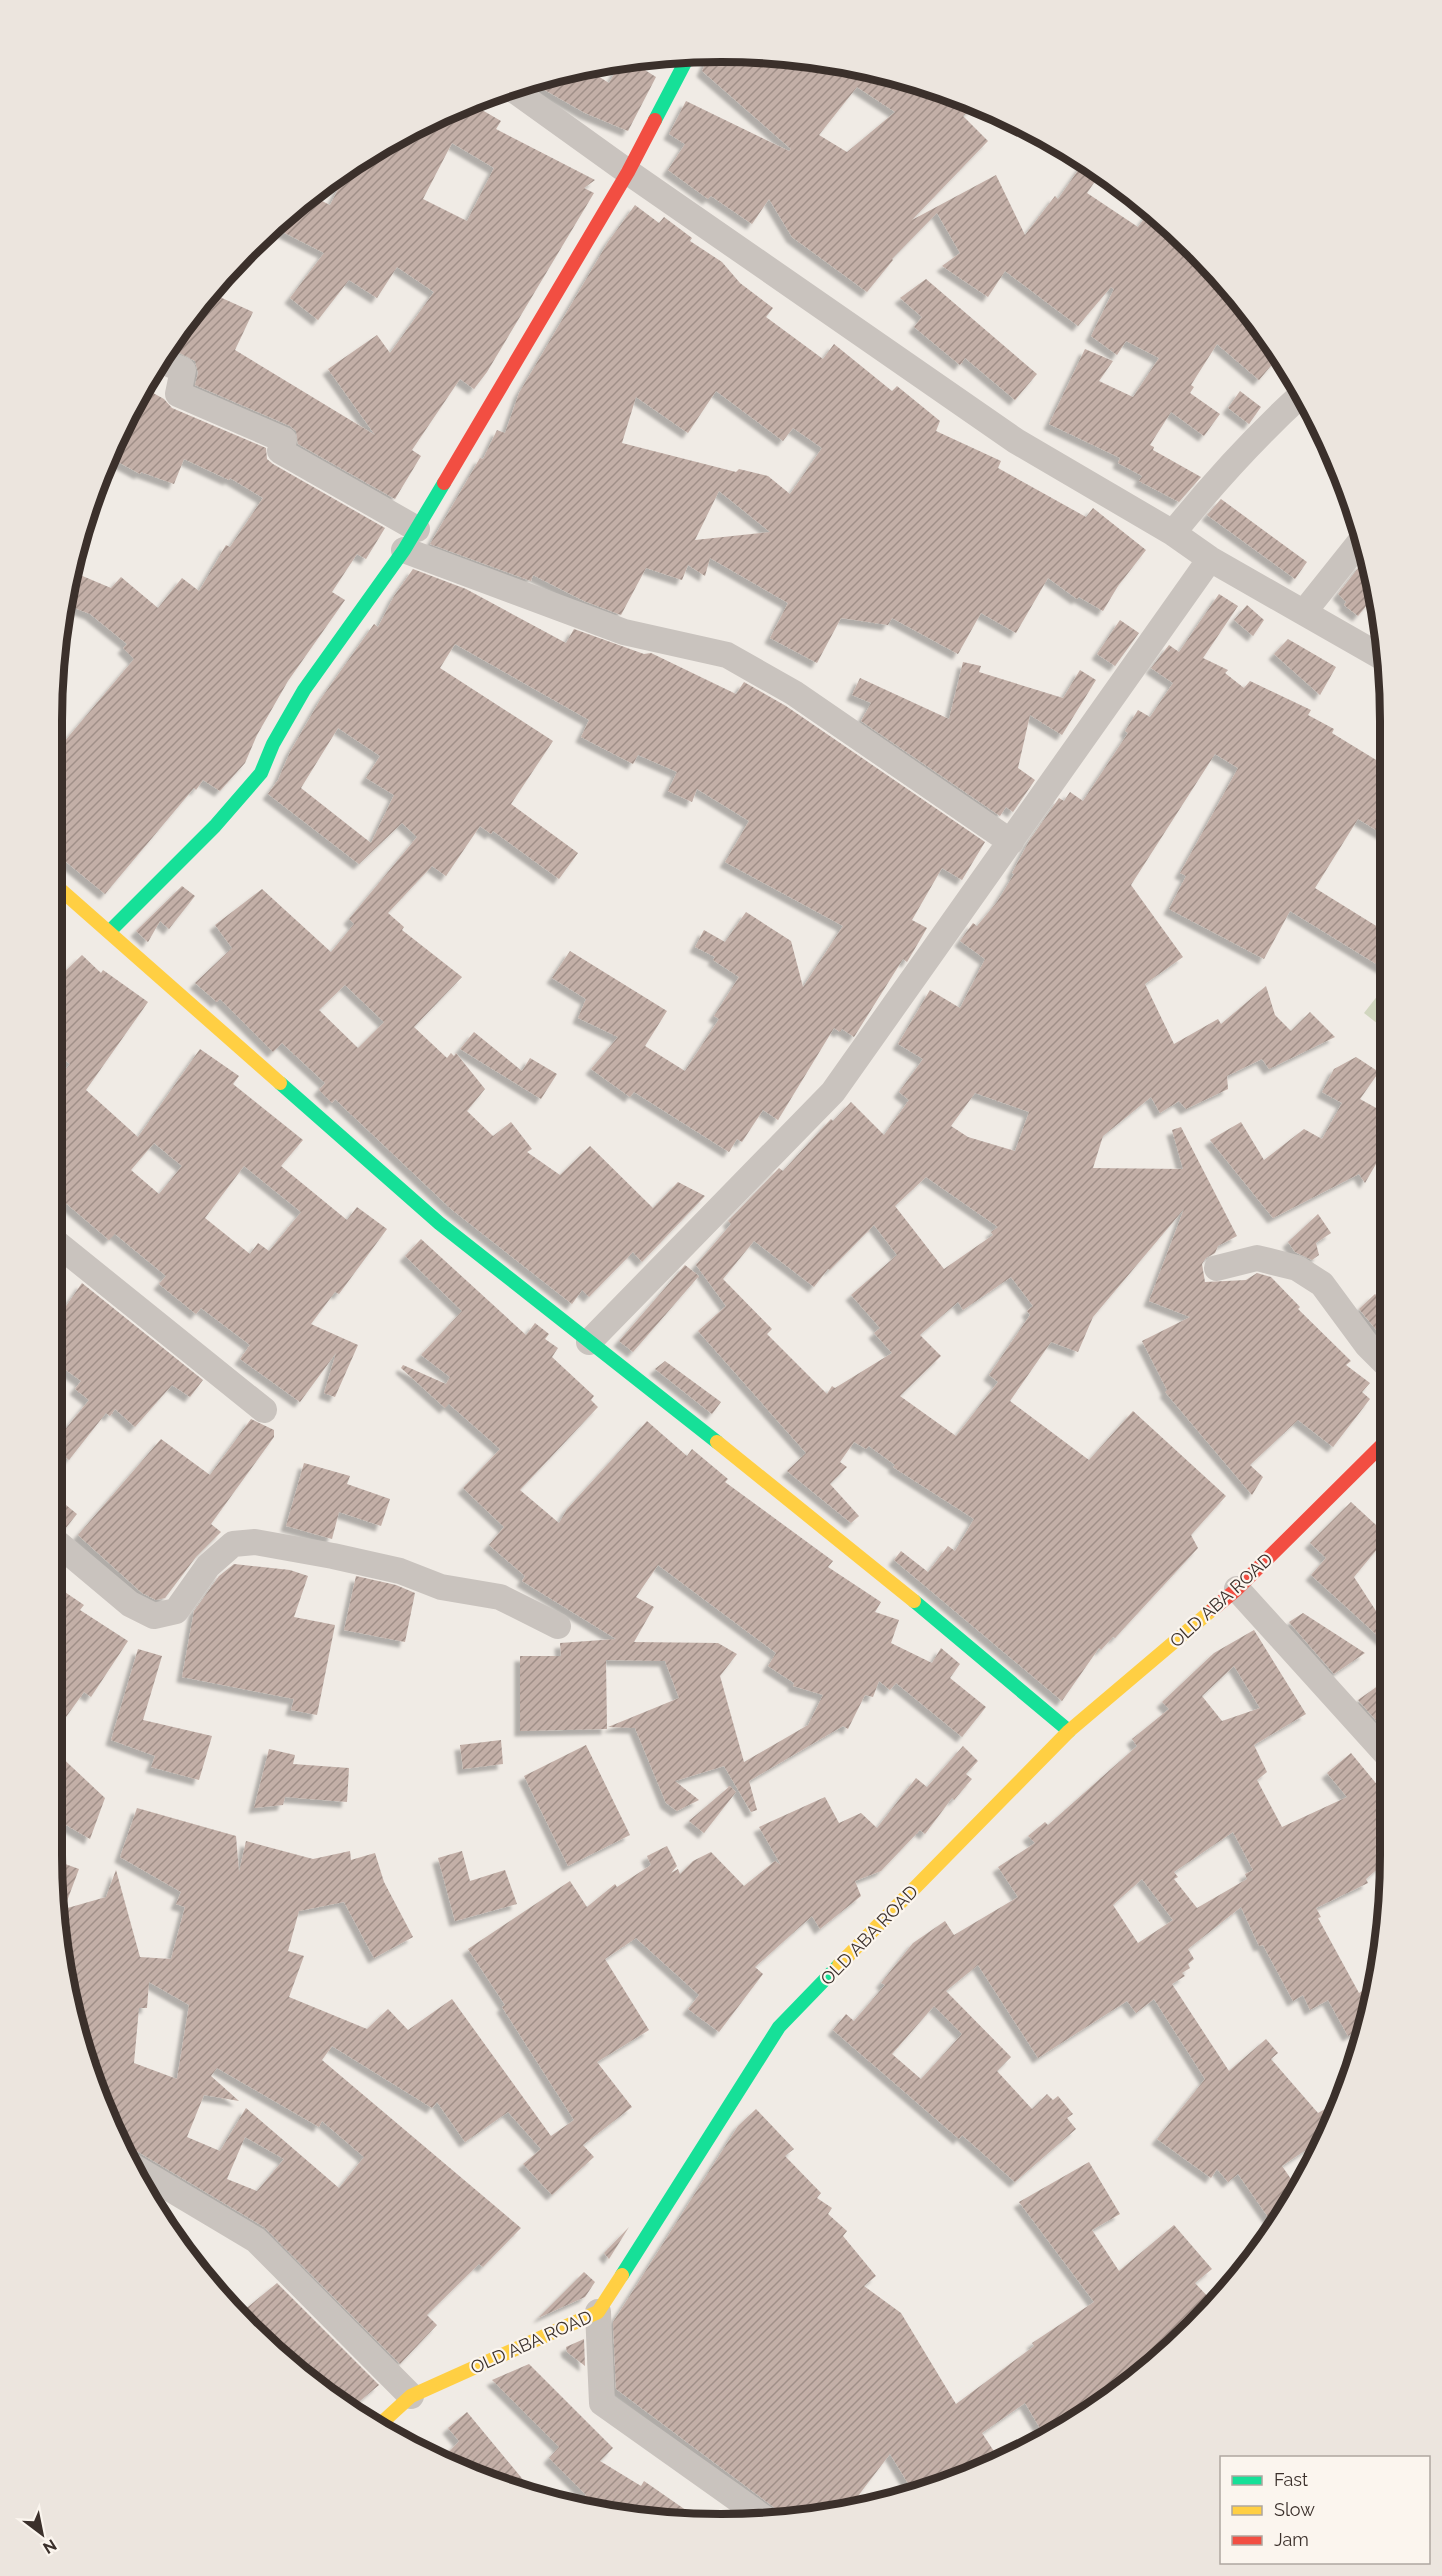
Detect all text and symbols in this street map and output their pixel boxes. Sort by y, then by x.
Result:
street label: OLD ABA ROAD [1165,1548,1277,1652]
street label: OLD ABA ROAD [816,1881,922,1989]
street label: OLD ABA ROAD [467,2306,595,2378]
legend [1220,2456,1430,2564]
text: Fast [1274,2469,1308,2490]
text: Slow [1274,2499,1315,2520]
north arrow [12,2504,72,2564]
text: Jam [1274,2529,1309,2550]
text: N [39,2535,60,2558]

